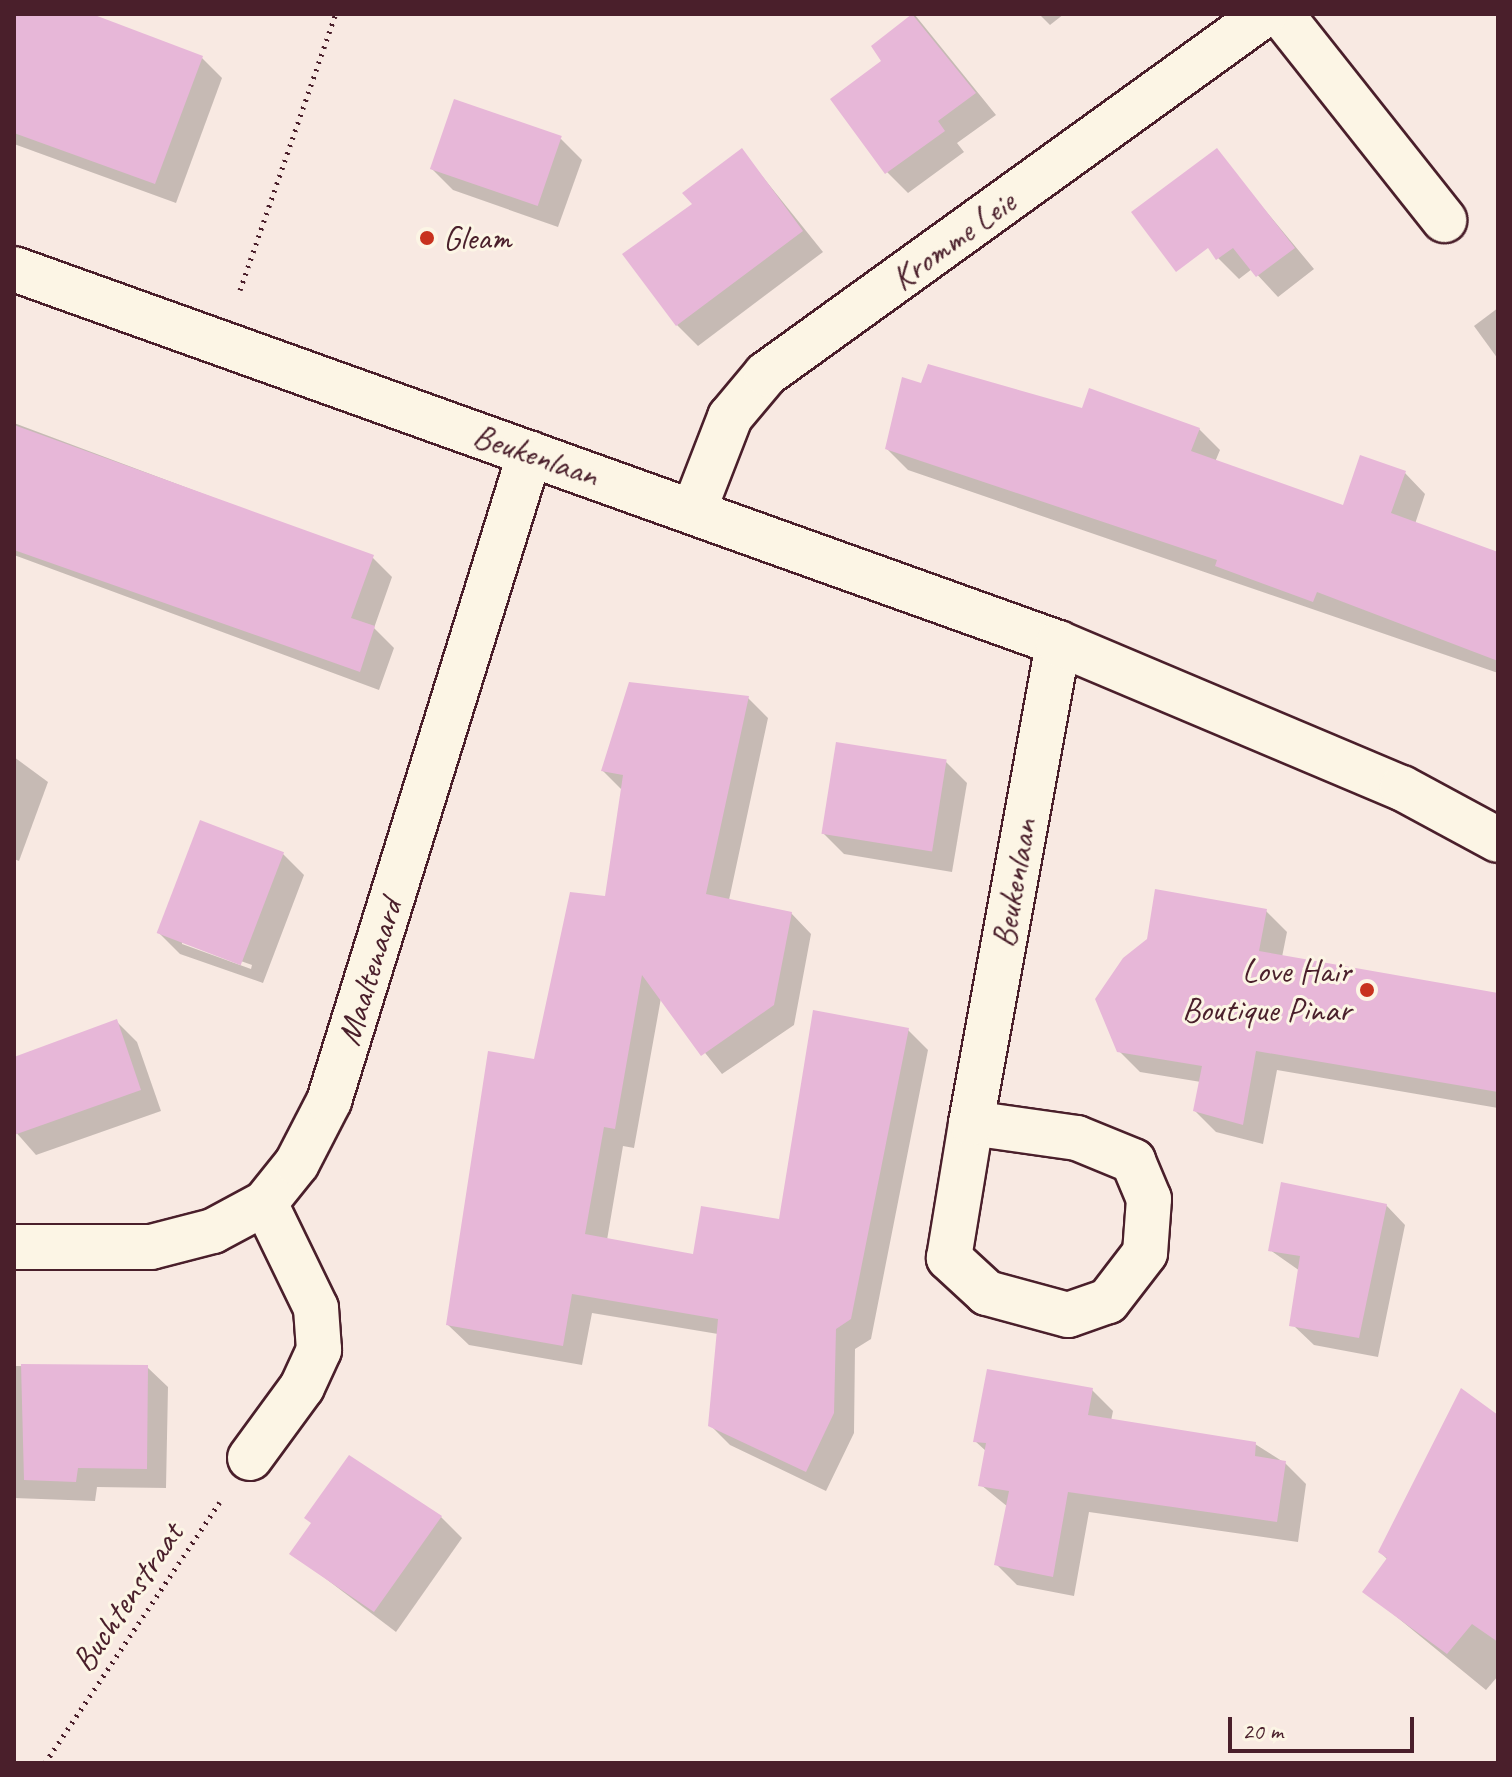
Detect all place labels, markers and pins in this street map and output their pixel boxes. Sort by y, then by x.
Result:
place label: Gleam [443,218,511,258]
marker: Gleam [418,229,436,247]
place label: Love Hair Boutique Pinar [1183,950,1351,1030]
marker: Love Hair Boutique Pinar [1358,981,1376,999]

